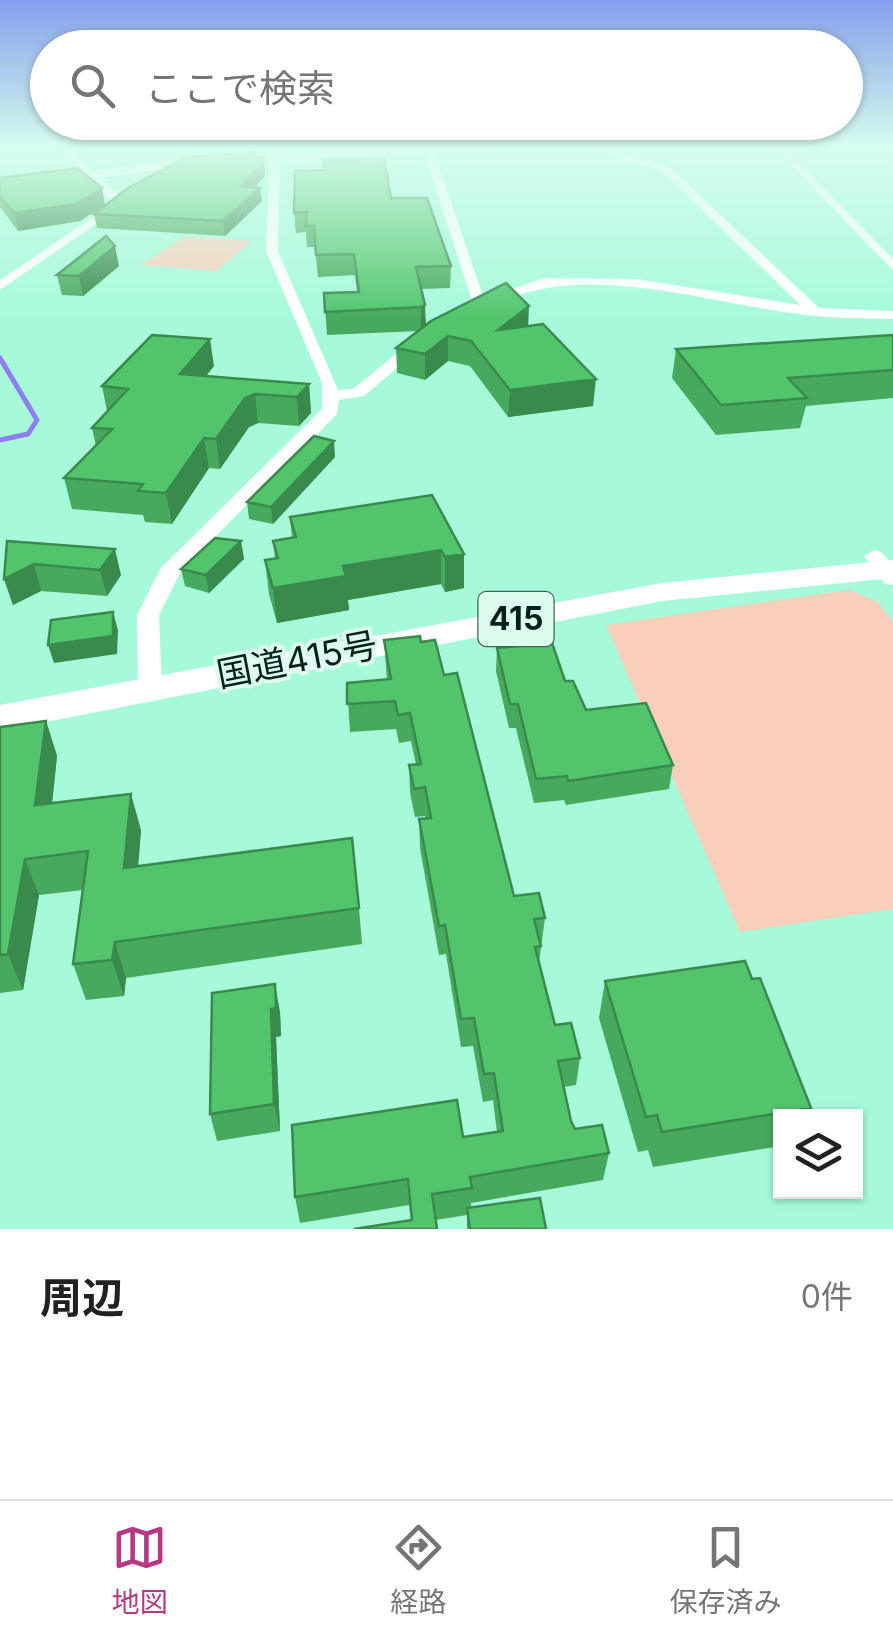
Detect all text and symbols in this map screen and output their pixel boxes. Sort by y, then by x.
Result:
search box [30,30,863,140]
icon: search [65,58,120,113]
text: ここで検索 [145,65,335,111]
road number: 415 [478,592,554,646]
street label: 国道415号 [213,623,381,695]
map controls [773,1109,863,1199]
button: layers [773,1109,863,1199]
text: 周辺 [40,1272,124,1323]
text: 0件 [801,1277,853,1316]
tab: 地図 [111,1520,168,1620]
tab: 経路 [390,1520,447,1620]
tab: 保存済み [669,1520,782,1620]

